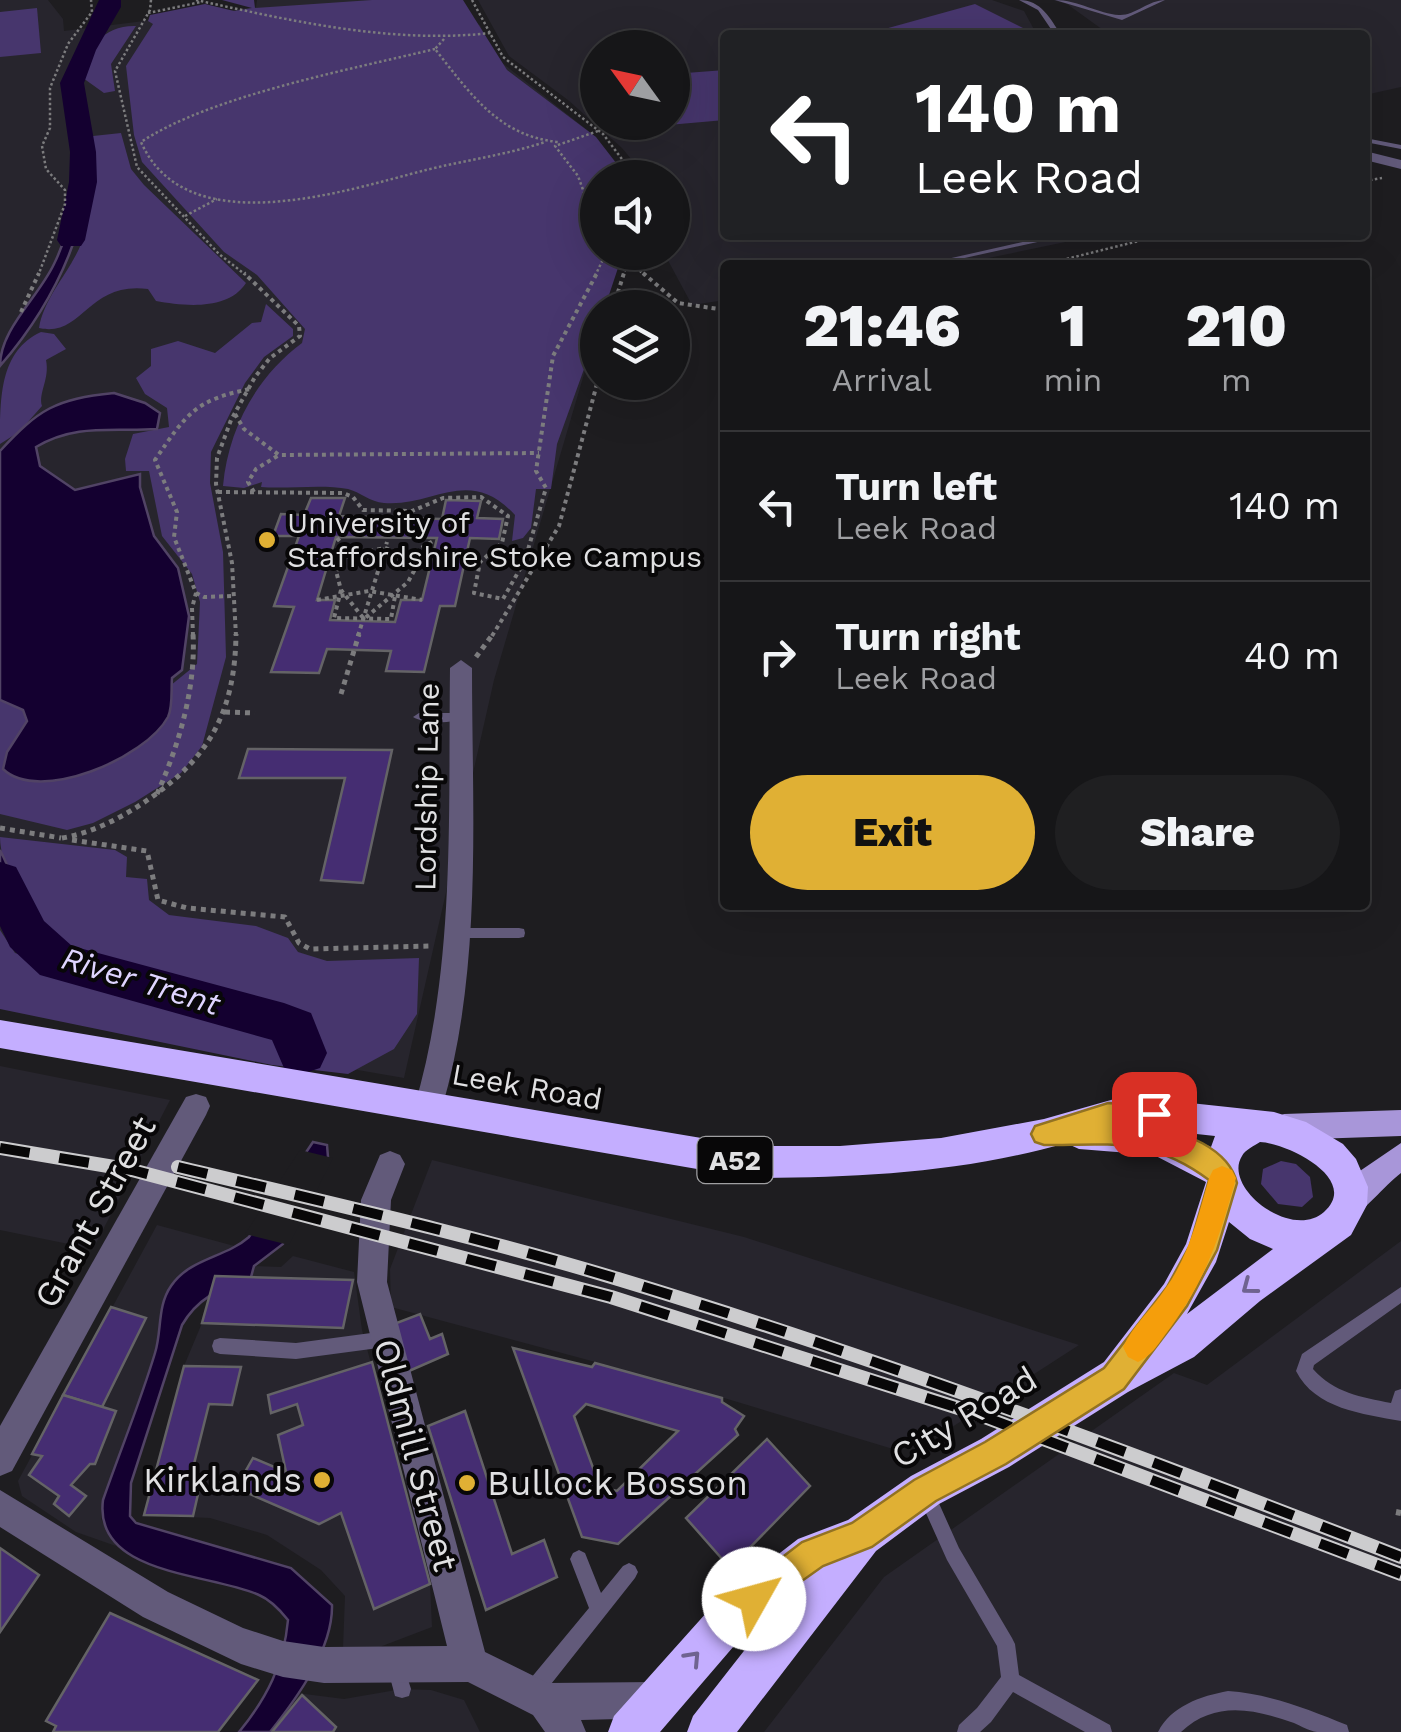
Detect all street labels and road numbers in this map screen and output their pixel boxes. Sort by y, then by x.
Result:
street label: Lordship Lane [407,683,446,891]
street label: Leek Road [449,1056,605,1117]
street label: Grant Street [25,1109,165,1315]
road number: A52 [698,1137,772,1183]
street label: Oldmill Street [365,1334,467,1576]
street label: City Road [884,1357,1044,1477]

